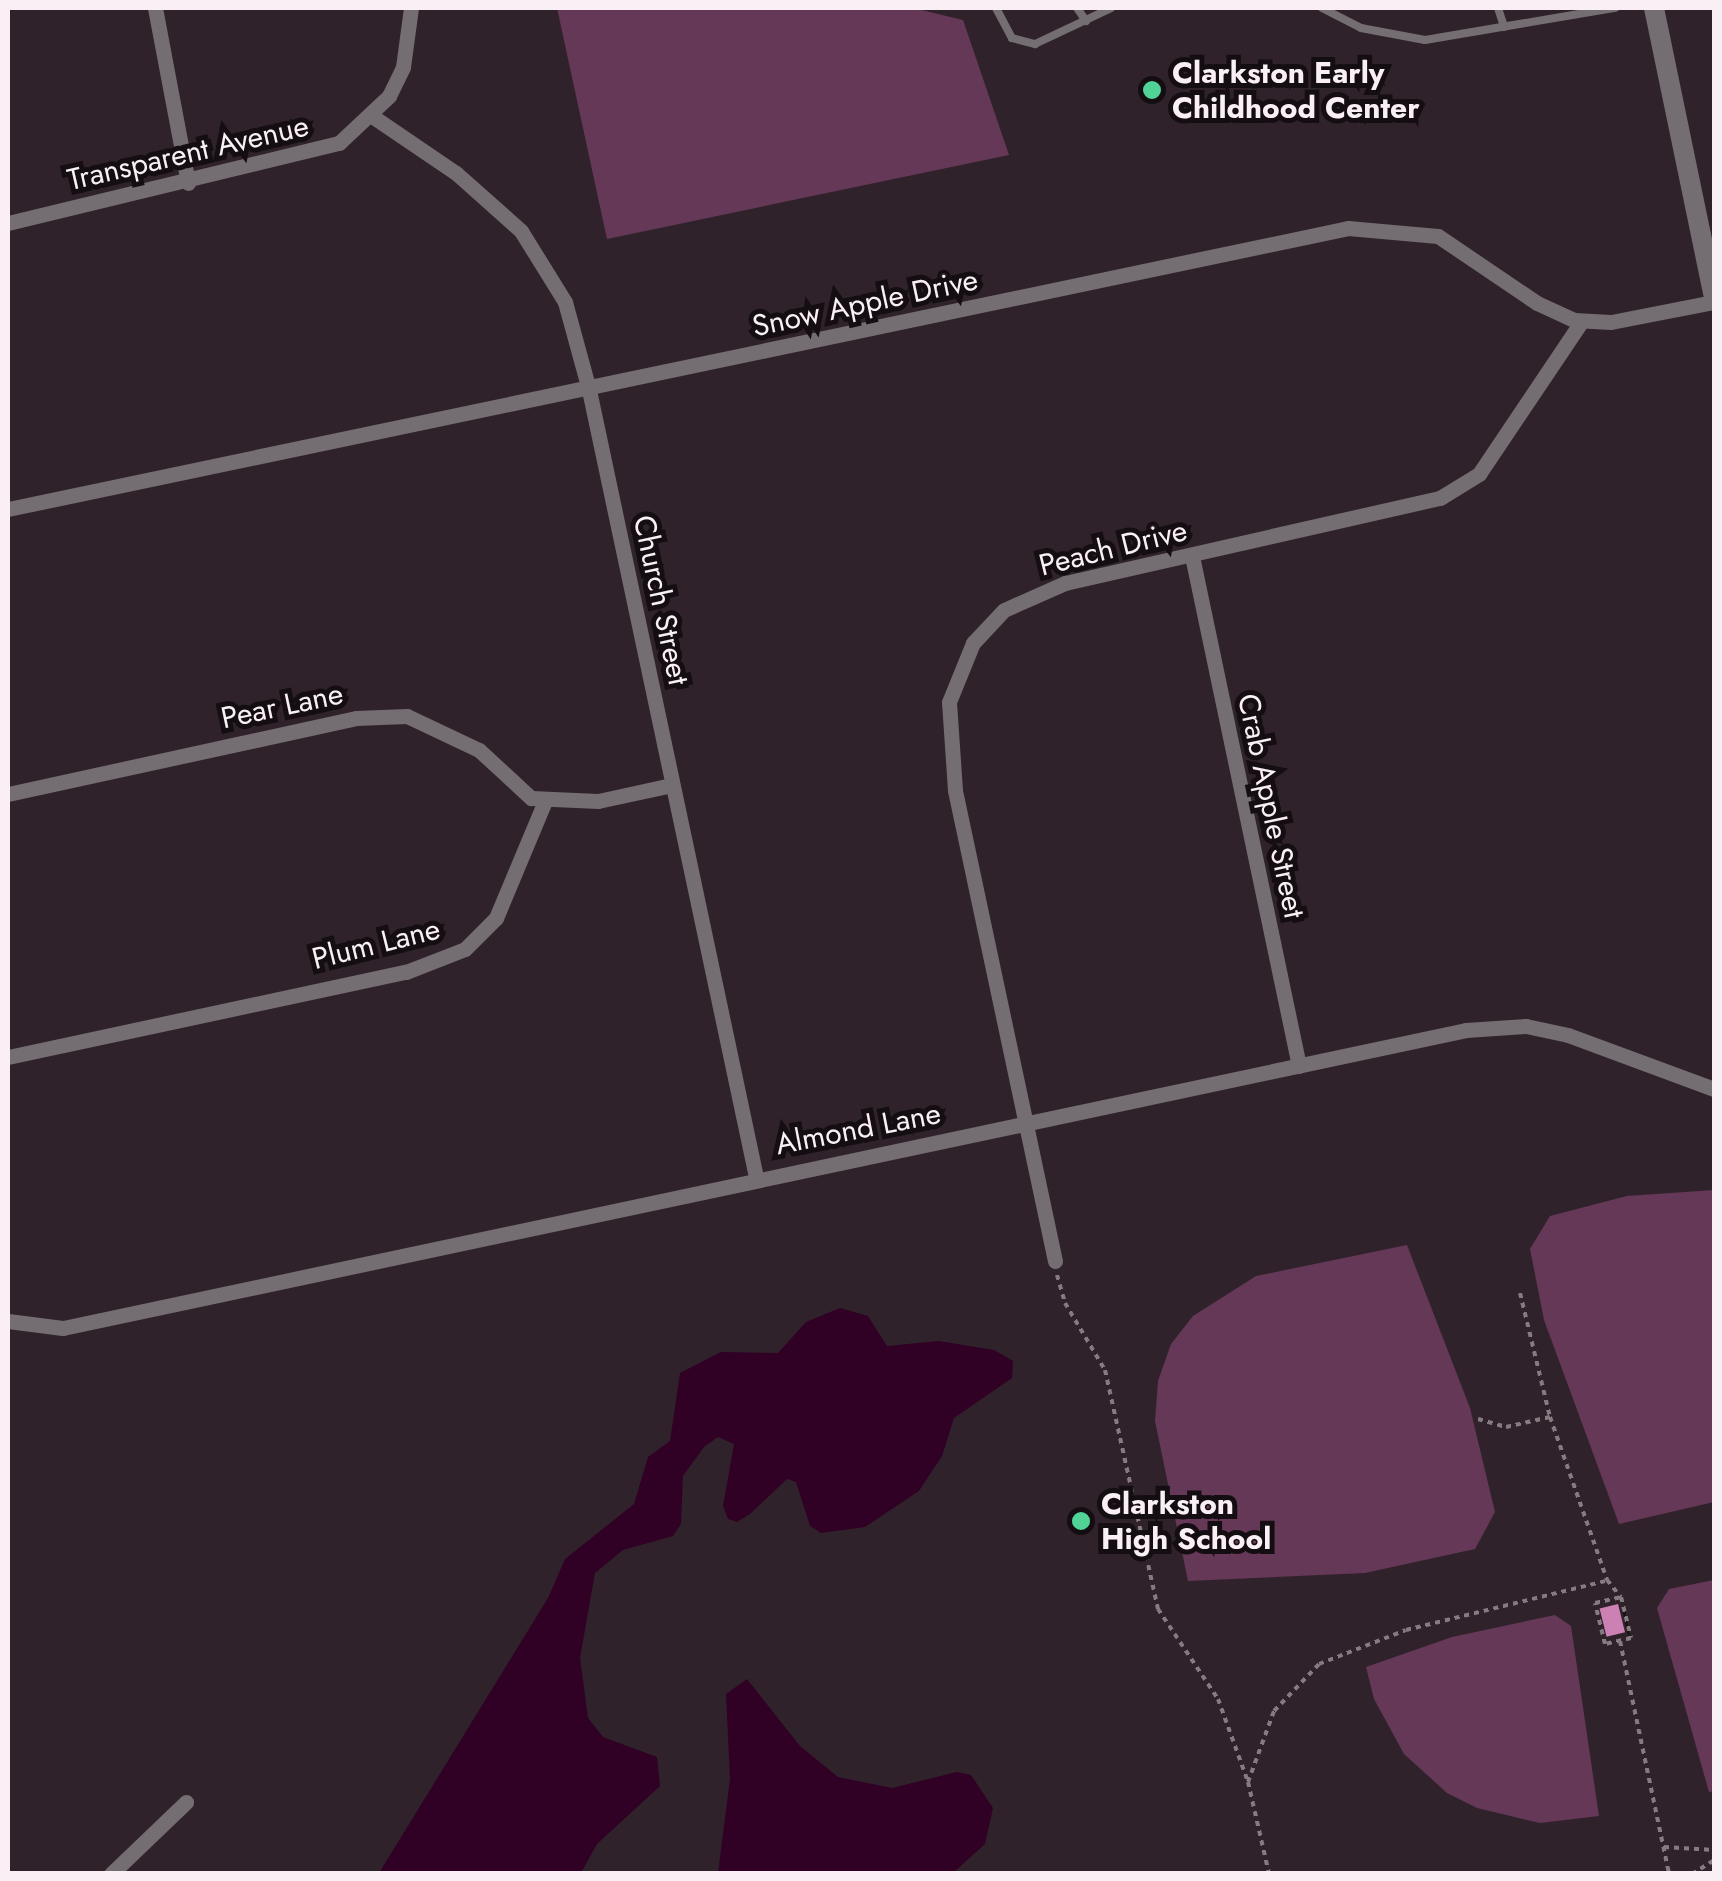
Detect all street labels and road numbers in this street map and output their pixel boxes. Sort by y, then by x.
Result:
street label: Transparent Avenue [64,108,312,198]
street label: Snow Apple Drive [749,262,981,344]
street label: Church Street [625,512,697,688]
street label: Peach Drive [1035,512,1191,584]
street label: Pear Lane [218,676,346,736]
street label: Crab Apple Street [1230,691,1312,921]
street label: Plum Lane [308,911,444,977]
street label: Almond Lane [772,1095,944,1163]

